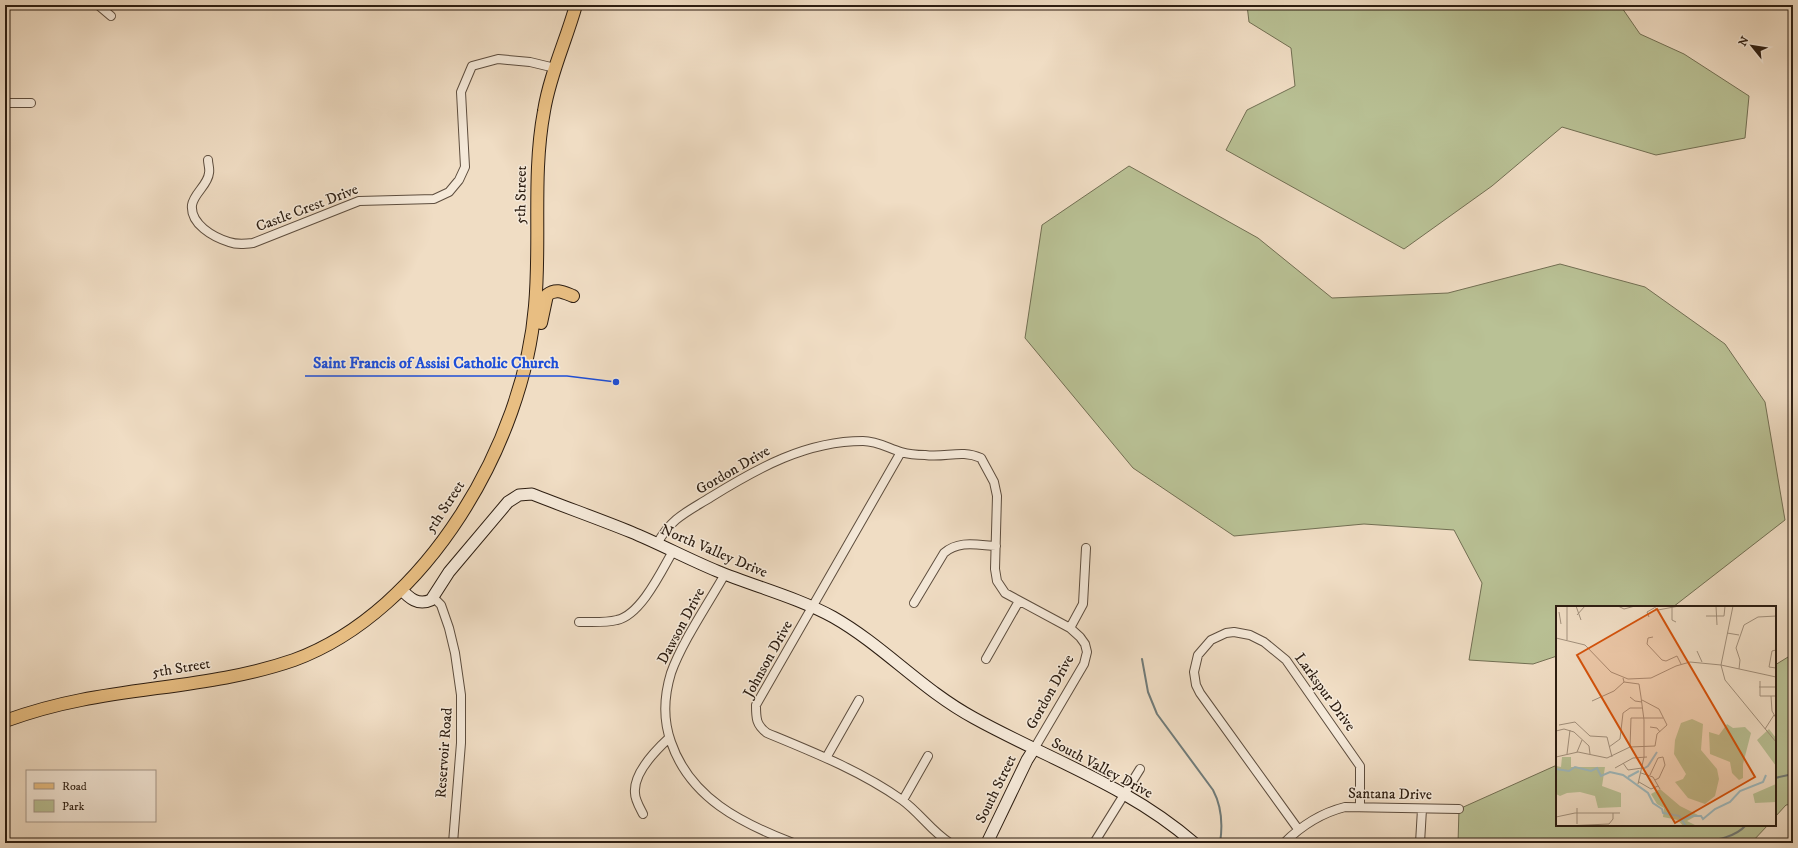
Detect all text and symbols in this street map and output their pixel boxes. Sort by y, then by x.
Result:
north arrow [1732,26,1772,66]
text: N [1736,34,1753,49]
street label: 5th Street [511,165,531,225]
street label: Castle Crest Drive [253,180,361,236]
callout: Saint Francis of Assisi Catholic Church [305,348,567,376]
text: Saint Francis of Assisi Catholic Church [313,353,560,373]
street label: Gordon Drive [693,441,773,499]
street label: 5th Street [421,477,469,537]
street label: North Valley Drive [658,520,770,582]
street label: Dawson Drive [653,585,709,667]
inset map [1556,606,1776,826]
street label: Johnson Drive [738,617,797,703]
street label: Larkspur Drive [1290,649,1360,735]
street label: Gordon Drive [1022,651,1078,733]
street label: 5th Street [150,654,212,682]
street label: Reservoir Road [431,707,457,799]
street label: South Valley Drive [1048,733,1156,803]
street label: South Street [971,752,1021,826]
legend [26,770,156,822]
text: Road [62,779,87,794]
street label: Santana Drive [1348,784,1432,804]
text: Park [62,799,84,814]

